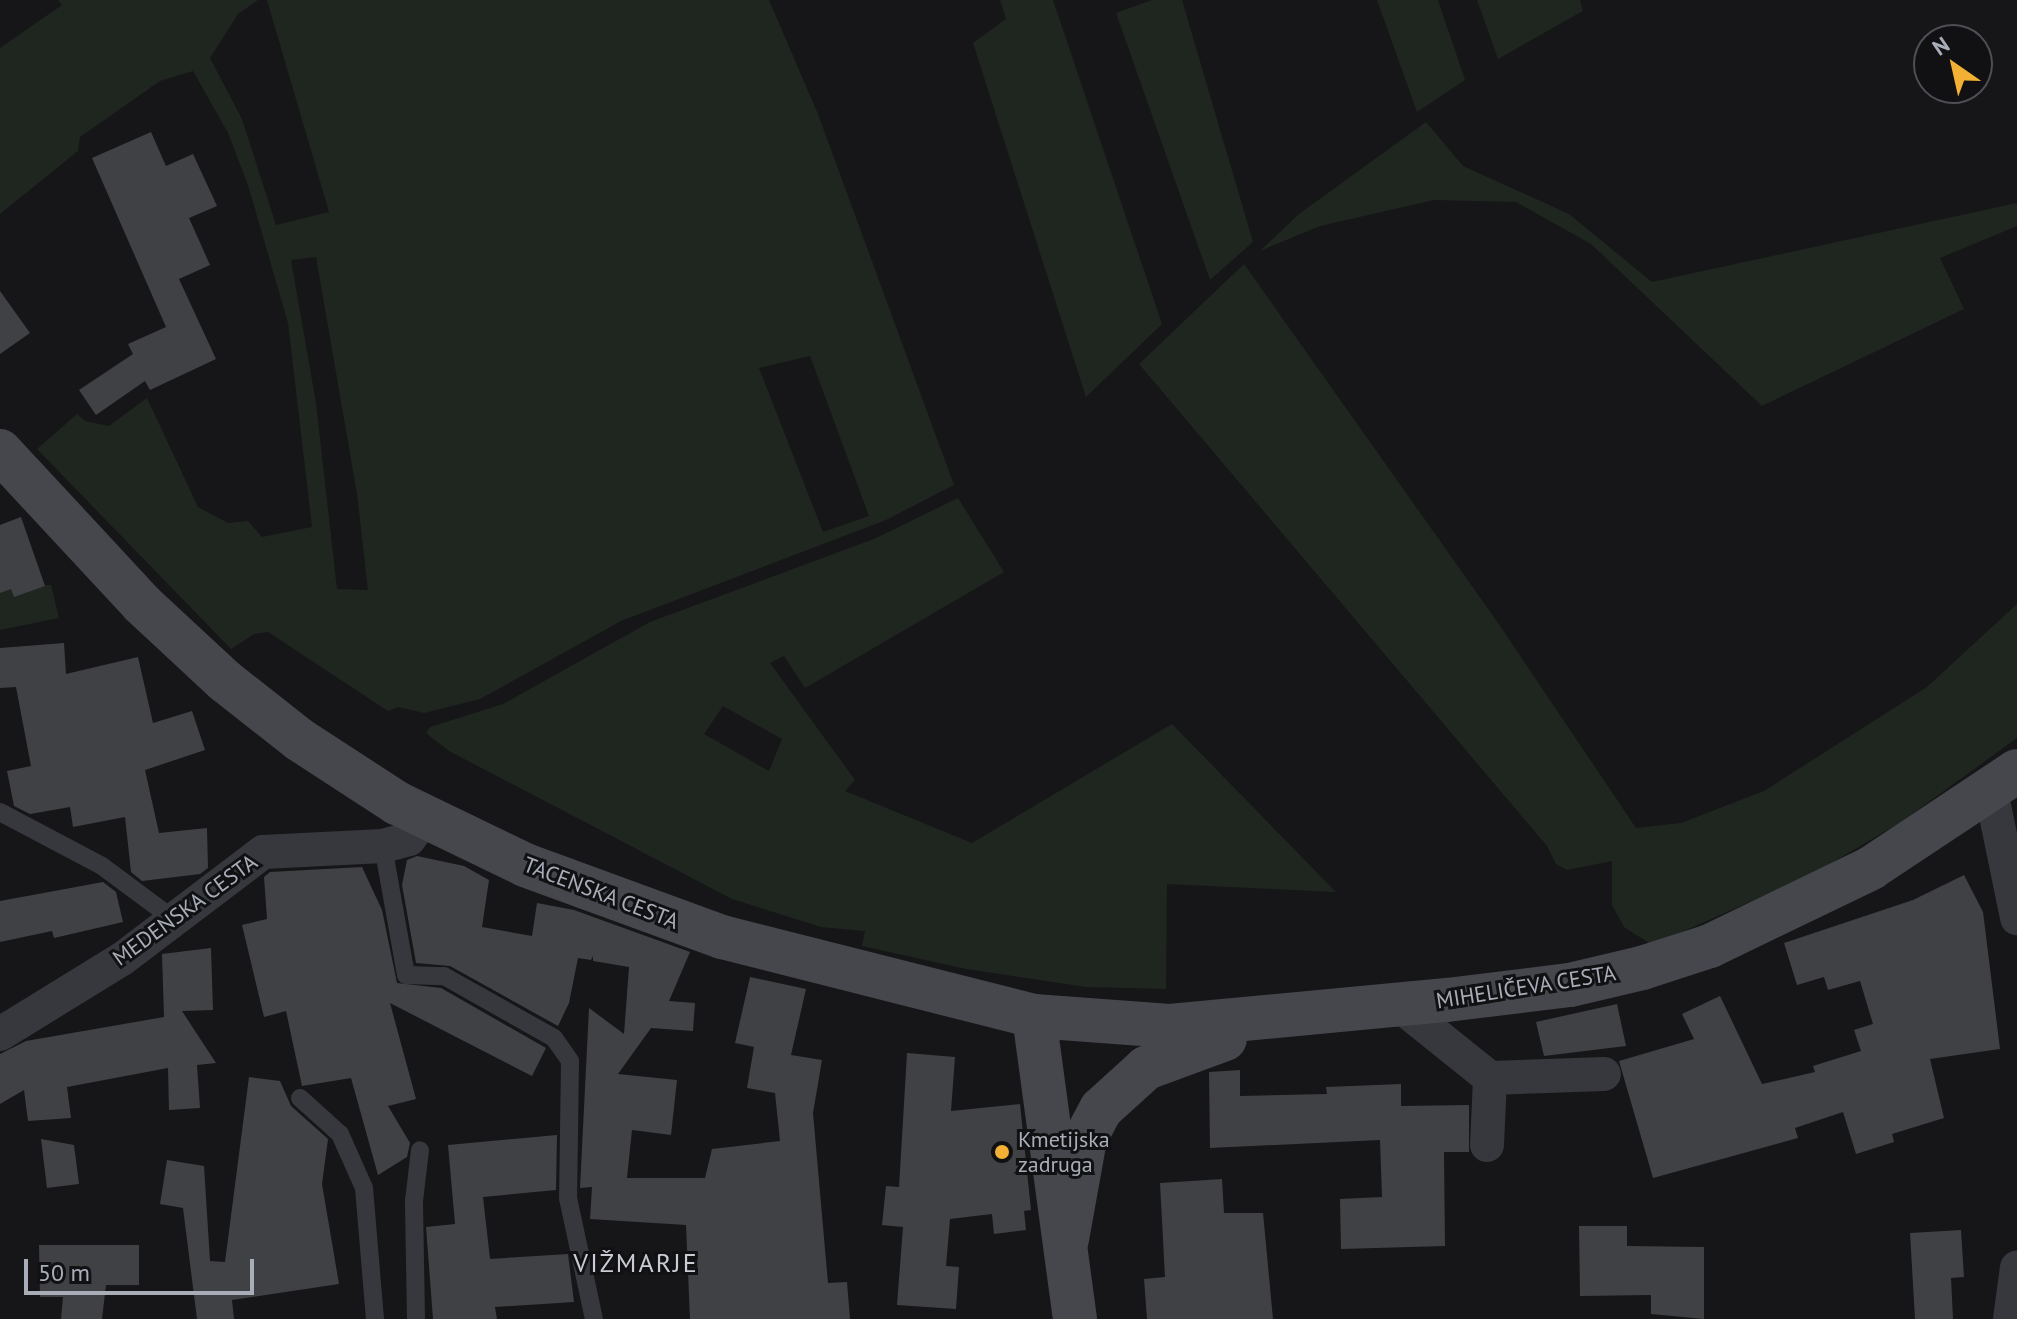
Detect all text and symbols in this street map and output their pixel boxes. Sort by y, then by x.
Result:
north arrow [1913,24,1993,104]
text: N [1927,30,1955,61]
street label: MEDENSKA CESTA [107,848,263,972]
street label: TACENSKA CESTA [519,851,683,935]
street label: MIHELIČEVA CESTA [1434,960,1618,1014]
place label: Kmetijska zadruga [1018,1126,1110,1178]
marker: Kmetijska zadruga [993,1143,1011,1161]
scale bar [28,1243,258,1293]
district label: VIŽMARJE [573,1247,699,1279]
text: 50 m [38,1257,90,1288]

